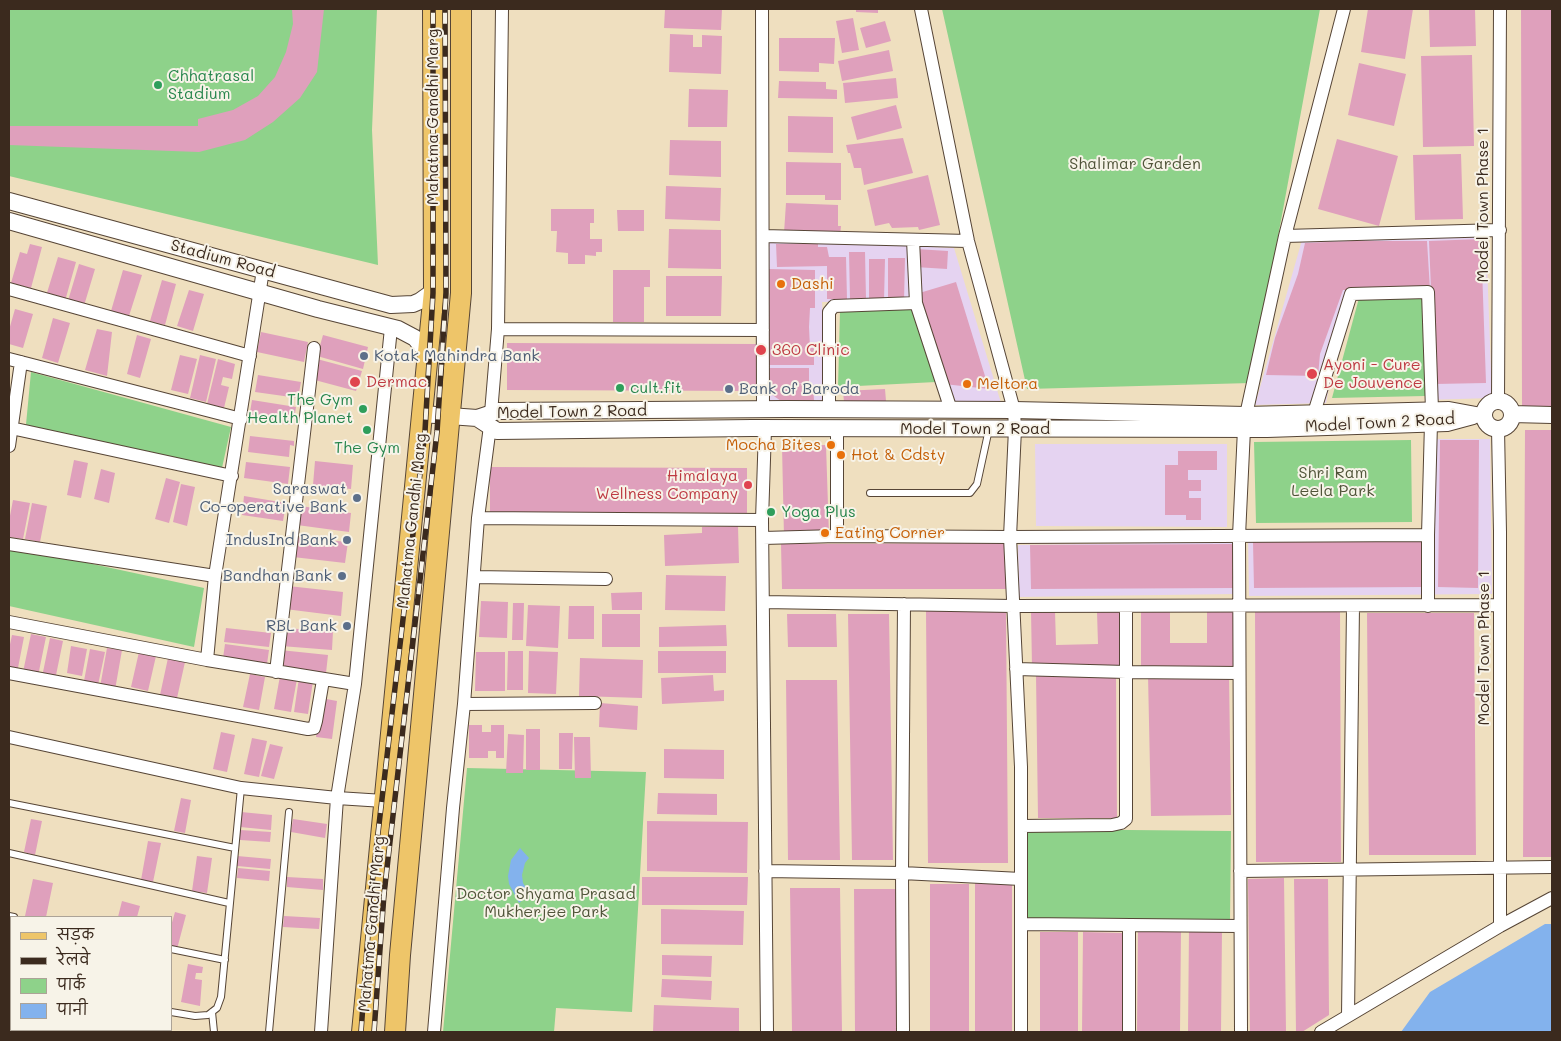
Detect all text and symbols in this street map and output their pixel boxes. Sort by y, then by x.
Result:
street label: Mahatma Gandhi Marg [423,29,443,205]
place label: Chhatrasal Stadium [168,66,254,104]
marker: Chhatrasal Stadium [152,79,164,91]
street label: Model Town Phase 1 [1473,128,1493,282]
park label: Shalimar Garden [1069,154,1201,174]
street label: Stadium Road [169,236,277,282]
place label: Dashi [791,274,834,294]
marker: Dashi [775,278,787,290]
place label: 360 Clinic [772,340,850,360]
marker: 360 Clinic [754,343,768,357]
place label: Kotak Mahindra Bank [374,346,540,366]
marker: Kotak Mahindra Bank [358,350,370,362]
place label: Ayoni - Cure De Jouvence [1323,355,1423,393]
marker: Ayoni - Cure De Jouvence [1305,367,1319,381]
place label: Dermac [366,372,427,392]
place label: Meltora [977,374,1038,394]
marker: Dermac [348,375,362,389]
place label: cult.fit [630,378,682,398]
marker: Meltora [961,378,973,390]
place label: Bank of Baroda [739,379,860,399]
marker: cult.fit [614,382,626,394]
marker: Bank of Baroda [723,383,735,395]
place label: The Gym Health Planet [247,390,353,428]
street label: Model Town 2 Road [497,401,647,423]
marker: The Gym Health Planet [357,403,369,415]
street label: Model Town 2 Road [1305,409,1455,437]
street label: Model Town 2 Road [900,419,1050,439]
marker: The Gym [361,424,373,436]
street label: Mahatma Gandhi Marg [393,432,431,610]
place label: Mocha Bites [726,435,821,455]
place label: The Gym [334,438,400,458]
marker: Mocha Bites [825,439,837,451]
place label: Hot & Cdsty [851,445,945,465]
marker: Hot & Cdsty [835,449,847,461]
park label: Shri Ram Leela Park [1291,463,1375,501]
place label: Himalaya Wellness Company [596,466,738,504]
place label: Saraswat Co-operative Bank [199,479,347,517]
marker: Himalaya Wellness Company [742,479,754,491]
marker: Saraswat Co-operative Bank [351,492,363,504]
place label: Yoga Plus [781,502,856,522]
marker: Yoga Plus [765,506,777,518]
place label: Eating Corner [835,523,945,543]
marker: Eating Corner [819,527,831,539]
place label: IndusInd Bank [226,530,337,550]
marker: IndusInd Bank [341,534,353,546]
place label: Bandhan Bank [223,566,332,586]
marker: Bandhan Bank [336,570,348,582]
street label: Model Town Phase 1 [1474,571,1494,725]
place label: RBL Bank [266,616,337,636]
marker: RBL Bank [341,620,353,632]
street label: Mahatma Gandhi Marg [355,835,389,1013]
park label: Doctor Shyama Prasad Mukherjee Park [456,884,636,922]
legend [10,916,172,1031]
text: सड़क [57,924,94,944]
text: रेलवे [57,949,90,969]
text: पार्क [57,974,85,994]
text: पानी [57,999,88,1019]

